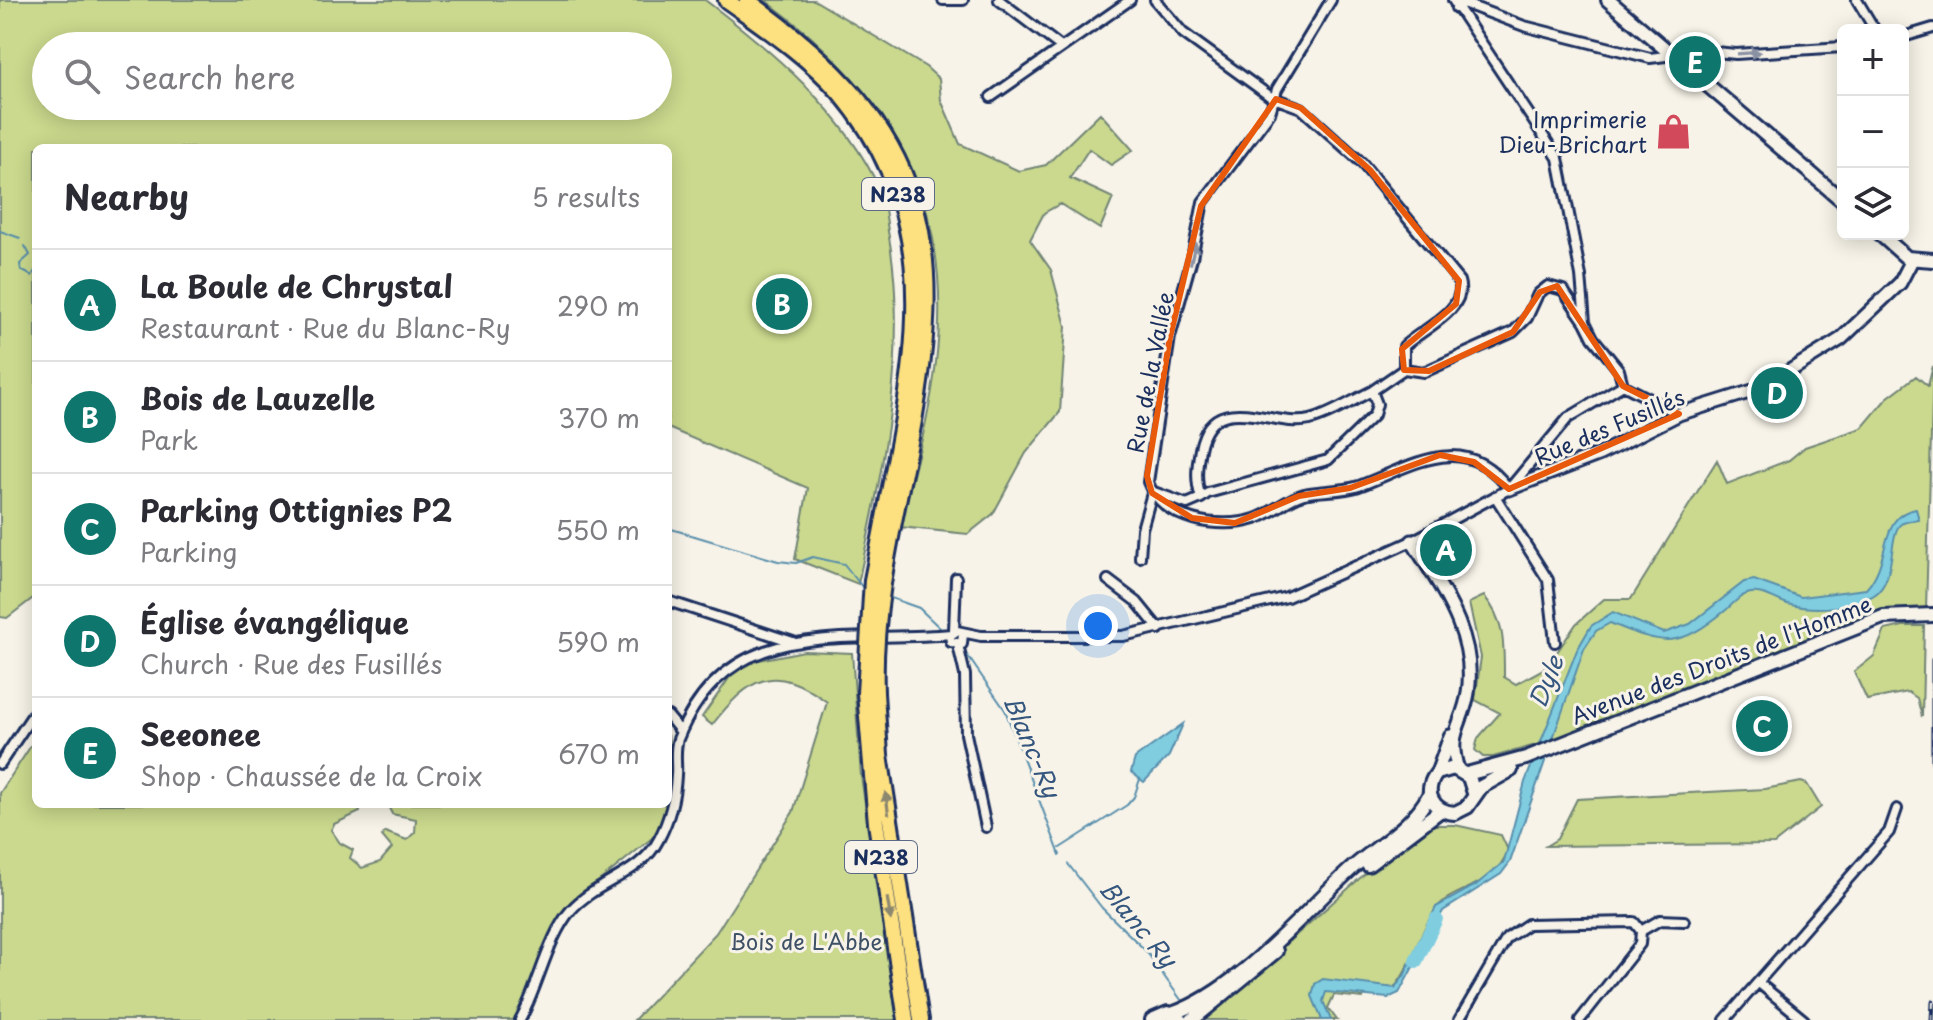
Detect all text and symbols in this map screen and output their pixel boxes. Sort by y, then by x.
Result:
map controls [1837,24,1909,240]
button: + [1837,24,1909,96]
search box [32,32,672,120]
pin: E [1669,32,1721,92]
one-way arrow [1737,46,1762,59]
icon: search [60,54,104,98]
text: Search here [124,54,296,99]
button: − [1837,96,1909,168]
place label: Imprimerie Dieu-Brichart [1498,102,1647,160]
shop icon: Imprimerie Dieu-Brichart [1654,112,1692,150]
button: layers [1837,168,1909,240]
text: Nearby [64,170,189,222]
text: 5 results [532,177,640,216]
road number: N238 [862,178,934,210]
one-way arrow [1187,240,1200,265]
text: La Boule de Chrystal [140,263,453,308]
pin: B [756,274,808,334]
text: A [80,286,100,325]
text: 290 m [557,286,640,325]
street label: Rue de la Vallée [1117,288,1181,455]
text: Restaurant · Rue du Blanc-Ry [140,308,511,347]
pin: D [1751,363,1803,423]
text: Bois de Lauzelle [140,375,375,420]
street label: Rue des Fusillés [1529,380,1689,472]
text: B [81,398,99,437]
text: 370 m [558,398,640,437]
text: Park [140,420,198,459]
text: Parking Ottignies P2 [140,487,452,532]
text: C [80,510,100,549]
text: 550 m [556,510,640,549]
pin: A [1420,520,1472,580]
text: Parking [140,532,237,571]
street label: Avenue des Droits de l'Homme [1566,586,1876,732]
text: Église évangélique [140,599,409,644]
your location [1078,606,1118,646]
text: D [80,622,100,661]
text: 590 m [556,622,640,661]
text: Church · Rue des Fusillés [140,644,442,683]
water label: Dyle [1518,649,1572,713]
water label: Blanc-Ry [995,689,1072,805]
pin: C [1736,696,1788,756]
text: Seeonee [140,711,261,756]
text: E [82,734,98,773]
text: 670 m [558,734,640,773]
text: Shop · Chaussée de la Croix [140,756,482,795]
one-way arrow [880,790,893,815]
road number: N238 [845,841,917,873]
water label: Blanc Ry [1092,871,1188,976]
one-way arrow [883,897,896,922]
park label: Bois de L'Abbe [730,924,882,957]

